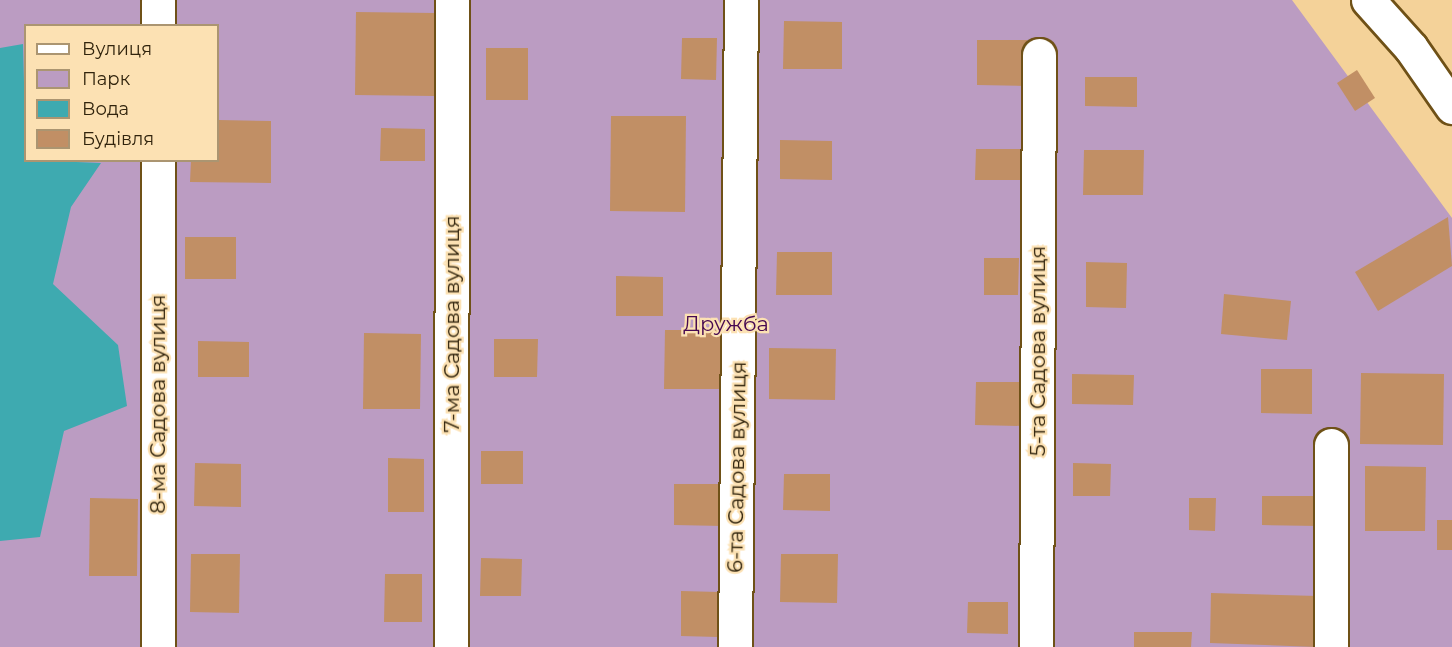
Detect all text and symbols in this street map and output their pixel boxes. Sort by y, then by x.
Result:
legend [24,24,219,162]
text: Вулиця [82,38,152,60]
text: Парк [82,68,130,90]
text: Вода [82,98,129,120]
text: Будівля [82,128,154,150]
street label: 7-ма Садова вулиця [439,215,465,433]
street label: 5-та Садова вулиця [1025,246,1051,456]
street label: 8-ма Садова вулиця [145,294,171,514]
park label: Дружба [683,311,769,337]
street label: 6-та Садова вулиця [723,361,751,573]

